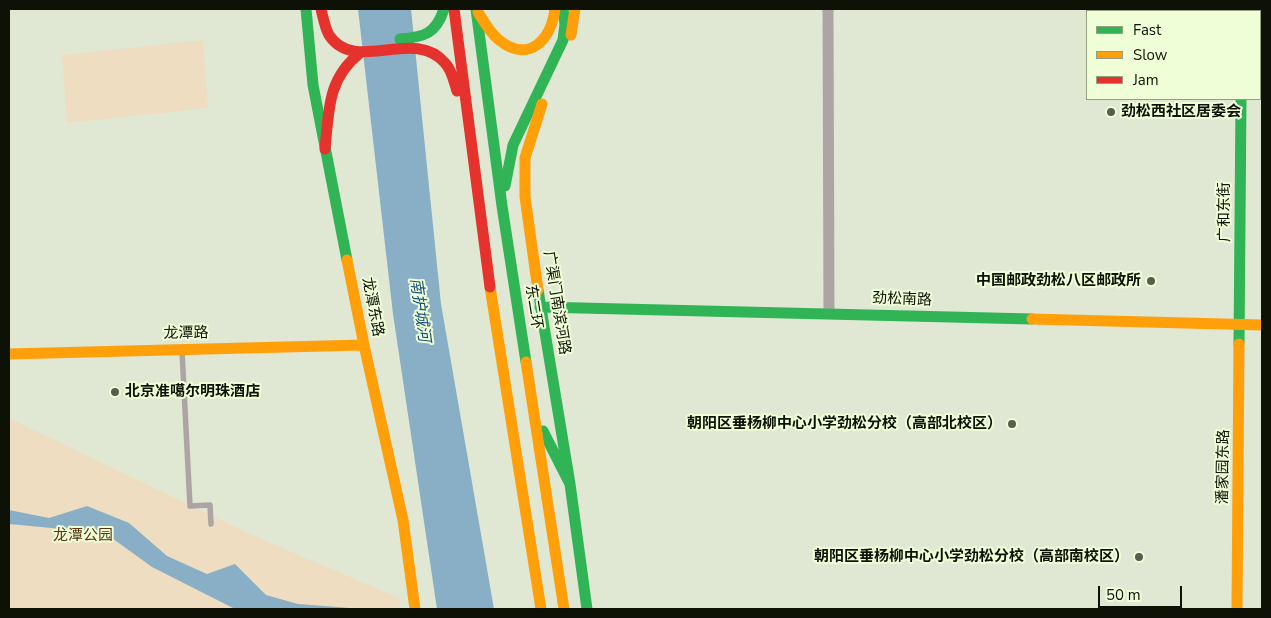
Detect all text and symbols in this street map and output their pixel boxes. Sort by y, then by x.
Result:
legend [1086,10,1261,100]
text: Fast [1133,20,1161,40]
text: Slow [1133,45,1167,65]
text: Jam [1133,70,1159,90]
place label: 劲松西社区居委会 [1121,103,1241,121]
marker: 劲松西社区居委会 [1105,106,1117,118]
street label: 广和东街 [1216,182,1234,242]
street label: 广渠门南滨河路 [539,250,573,356]
place label: 中国邮政劲松八区邮政所 [976,272,1141,290]
marker: 中国邮政劲松八区邮政所 [1145,275,1157,287]
street label: 龙潭东路 [357,276,387,338]
water label: 南护城河 [405,277,433,343]
street label: 东二环 [521,283,545,331]
street label: 劲松南路 [872,290,932,310]
street label: 龙潭路 [163,325,209,343]
place label: 北京准噶尔明珠酒店 [125,383,260,401]
marker: 北京准噶尔明珠酒店 [109,386,121,398]
place label: 朝阳区垂杨柳中心小学劲松分校（高部北校区） [687,415,1002,433]
marker: 朝阳区垂杨柳中心小学劲松分校（高部北校区） [1006,418,1018,430]
street label: 潘家园东路 [1214,429,1234,505]
park label: 龙潭公园 [53,527,113,545]
place label: 朝阳区垂杨柳中心小学劲松分校（高部南校区） [814,548,1129,566]
marker: 朝阳区垂杨柳中心小学劲松分校（高部南校区） [1133,551,1145,563]
scale bar [1101,576,1185,608]
text: 50 m [1106,585,1141,605]

